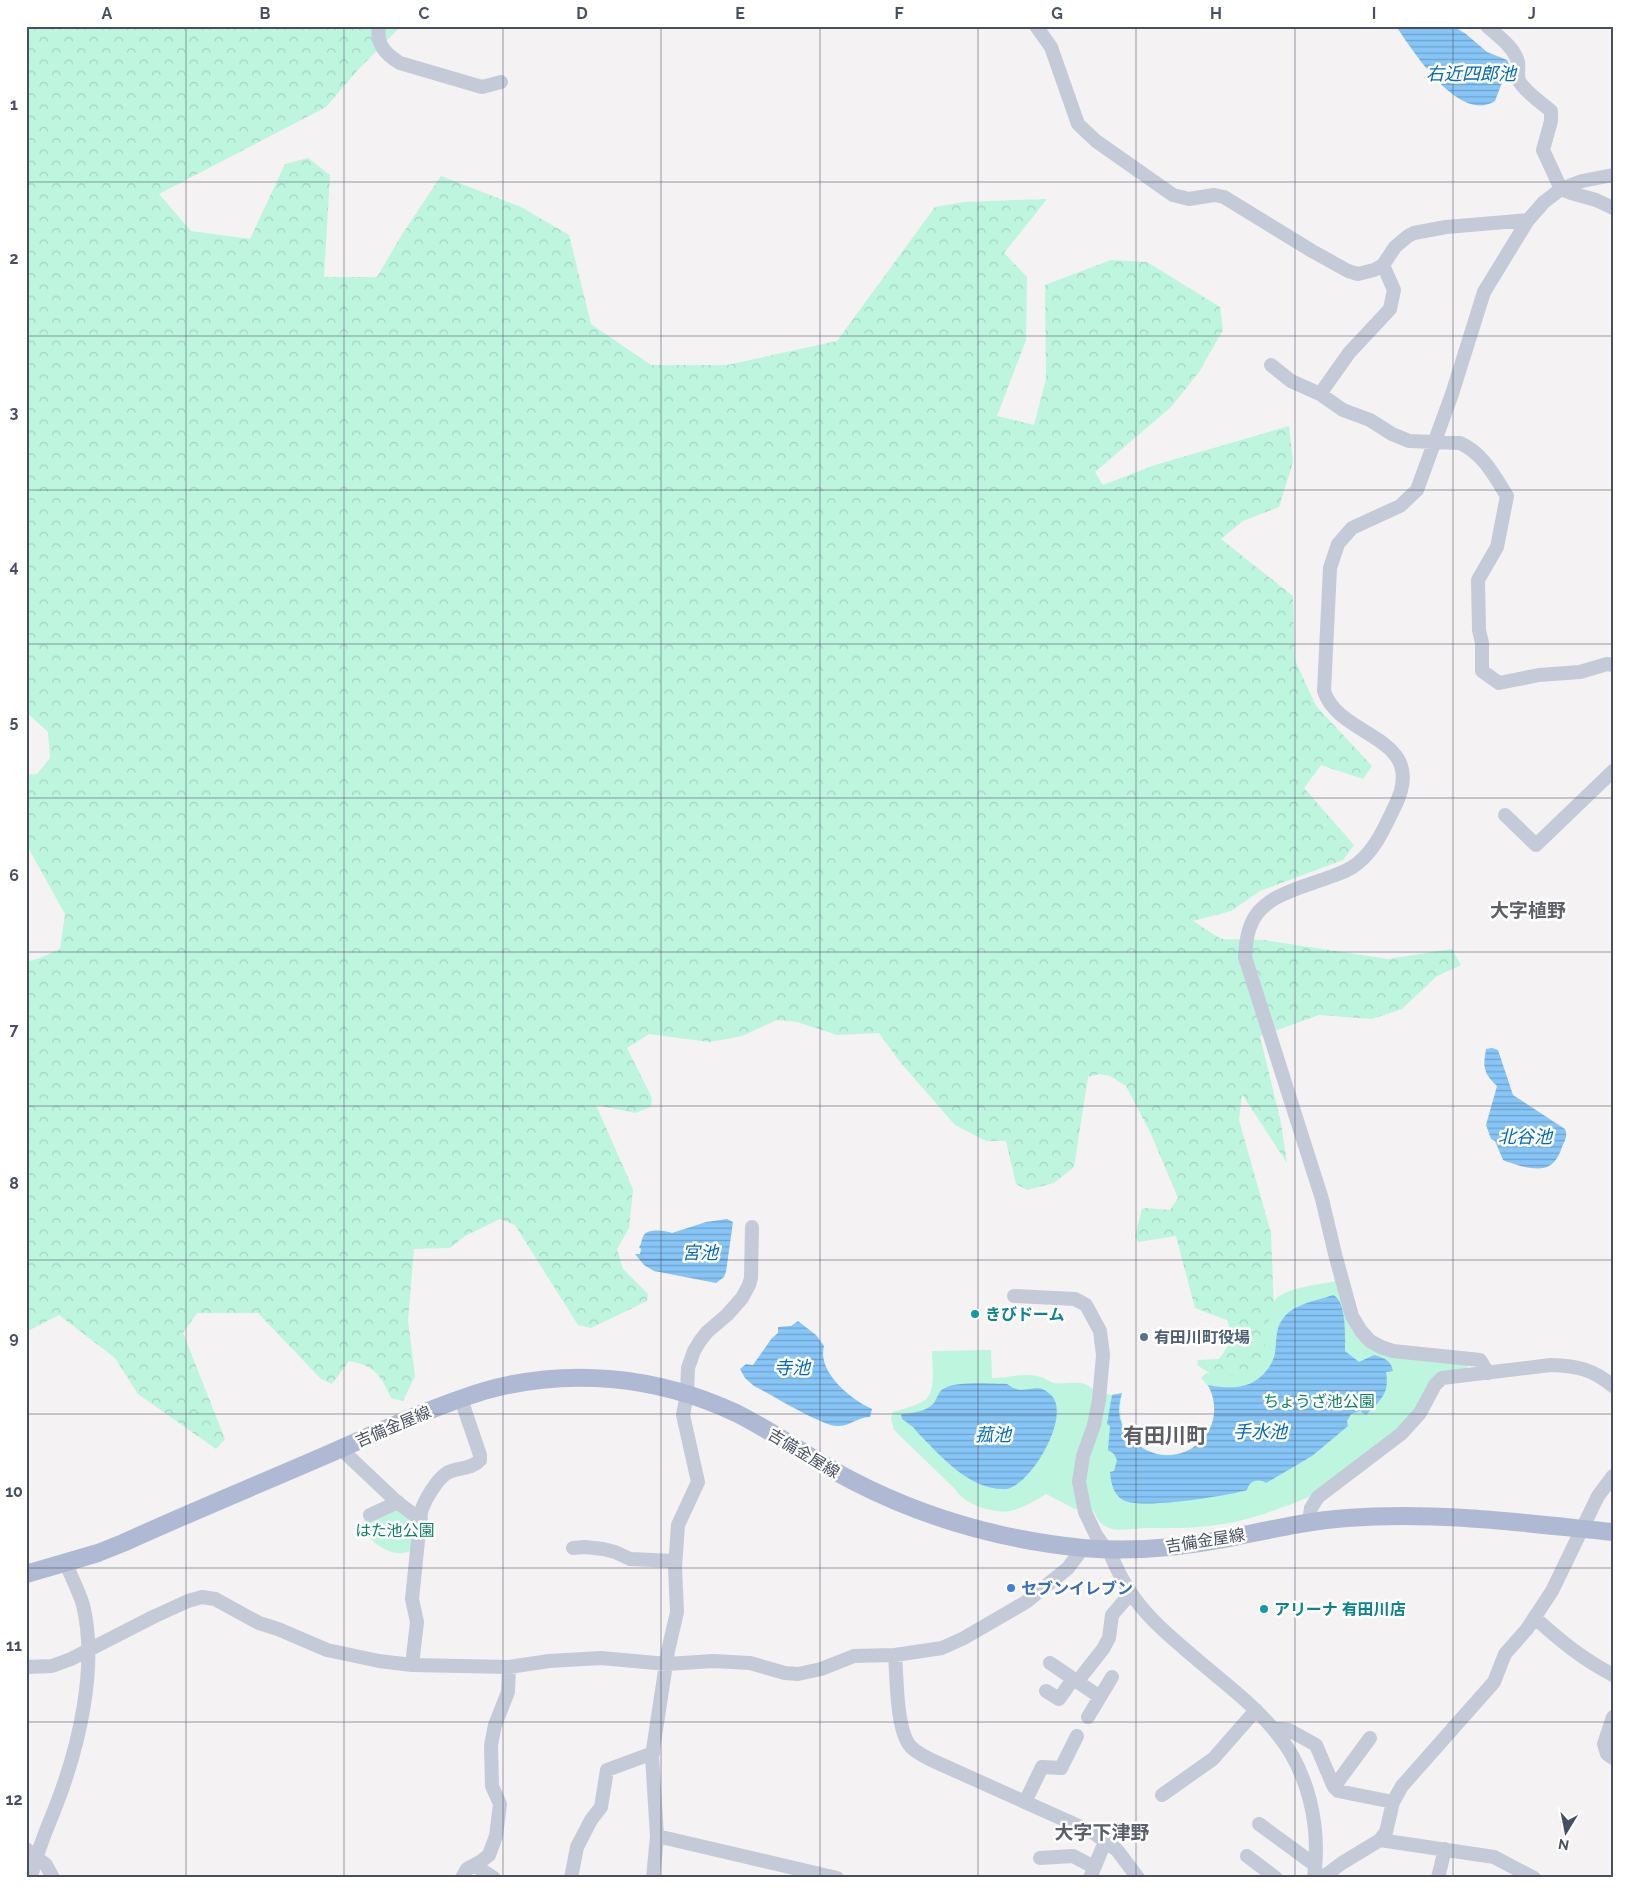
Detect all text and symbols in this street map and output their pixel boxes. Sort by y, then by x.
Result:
text: A [102,4,113,23]
text: B [260,4,271,23]
text: C [419,4,430,23]
text: D [576,4,588,23]
text: E [735,4,745,23]
text: F [894,4,904,23]
text: G [1051,4,1063,23]
text: H [1210,4,1222,23]
text: I [1372,4,1376,23]
text: J [1528,4,1536,23]
water label: 右近四郎池 [1426,63,1518,84]
text: 1 [10,95,18,114]
text: 2 [9,249,19,268]
text: 3 [10,403,19,422]
text: 4 [9,557,19,576]
text: 5 [10,712,19,731]
text: 6 [9,866,19,885]
district label: 大字植野 [1490,899,1566,921]
text: 7 [10,1020,19,1039]
water label: 北谷池 [1498,1126,1554,1147]
text: 8 [9,1174,19,1193]
water label: 宮池 [682,1242,720,1263]
place label: きびドーム [985,1305,1065,1324]
marker: きびドーム [969,1308,981,1320]
text: 9 [9,1328,19,1347]
place label: 有田川町役場 [1154,1328,1250,1347]
marker: 有田川町役場 [1138,1331,1150,1343]
water label: 寺池 [774,1357,812,1378]
park label: ちょうざ池公園 [1263,1392,1375,1411]
street label: 吉備金屋線 [353,1402,434,1451]
water label: 手水池 [1233,1421,1289,1442]
district label: 有田川町 [1123,1423,1207,1448]
water label: 菰池 [975,1424,1013,1445]
street label: 吉備金屋線 [765,1425,843,1482]
text: 10 [5,1482,23,1501]
park label: はた池公園 [355,1521,435,1540]
street label: 吉備金屋線 [1164,1525,1246,1556]
place label: セブンイレブン [1021,1579,1133,1598]
marker: セブンイレブン [1005,1582,1017,1594]
place label: アリーナ 有田川店 [1274,1600,1406,1619]
marker: アリーナ 有田川店 [1258,1603,1270,1615]
text: 11 [6,1636,22,1655]
text: 12 [6,1790,22,1809]
north arrow [1542,1806,1592,1856]
district label: 大字下津野 [1054,1821,1150,1843]
text: N [1557,1836,1570,1854]

